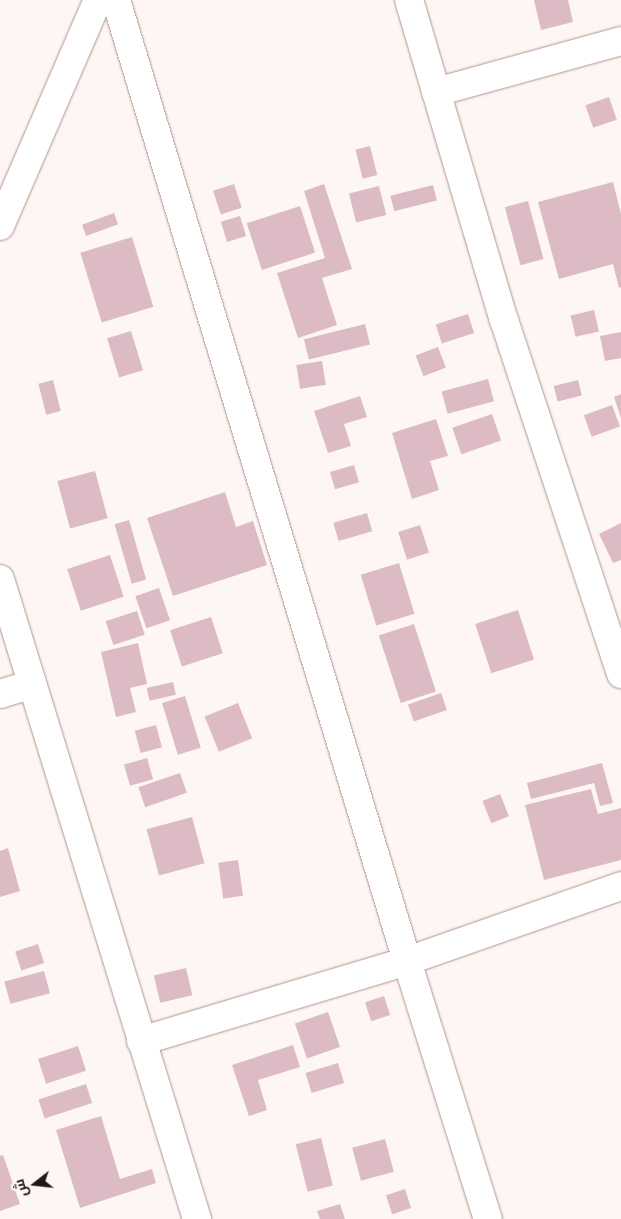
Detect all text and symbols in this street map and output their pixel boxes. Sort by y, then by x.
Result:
north arrow [10,1159,60,1209]
text: ش [9,1177,32,1199]

